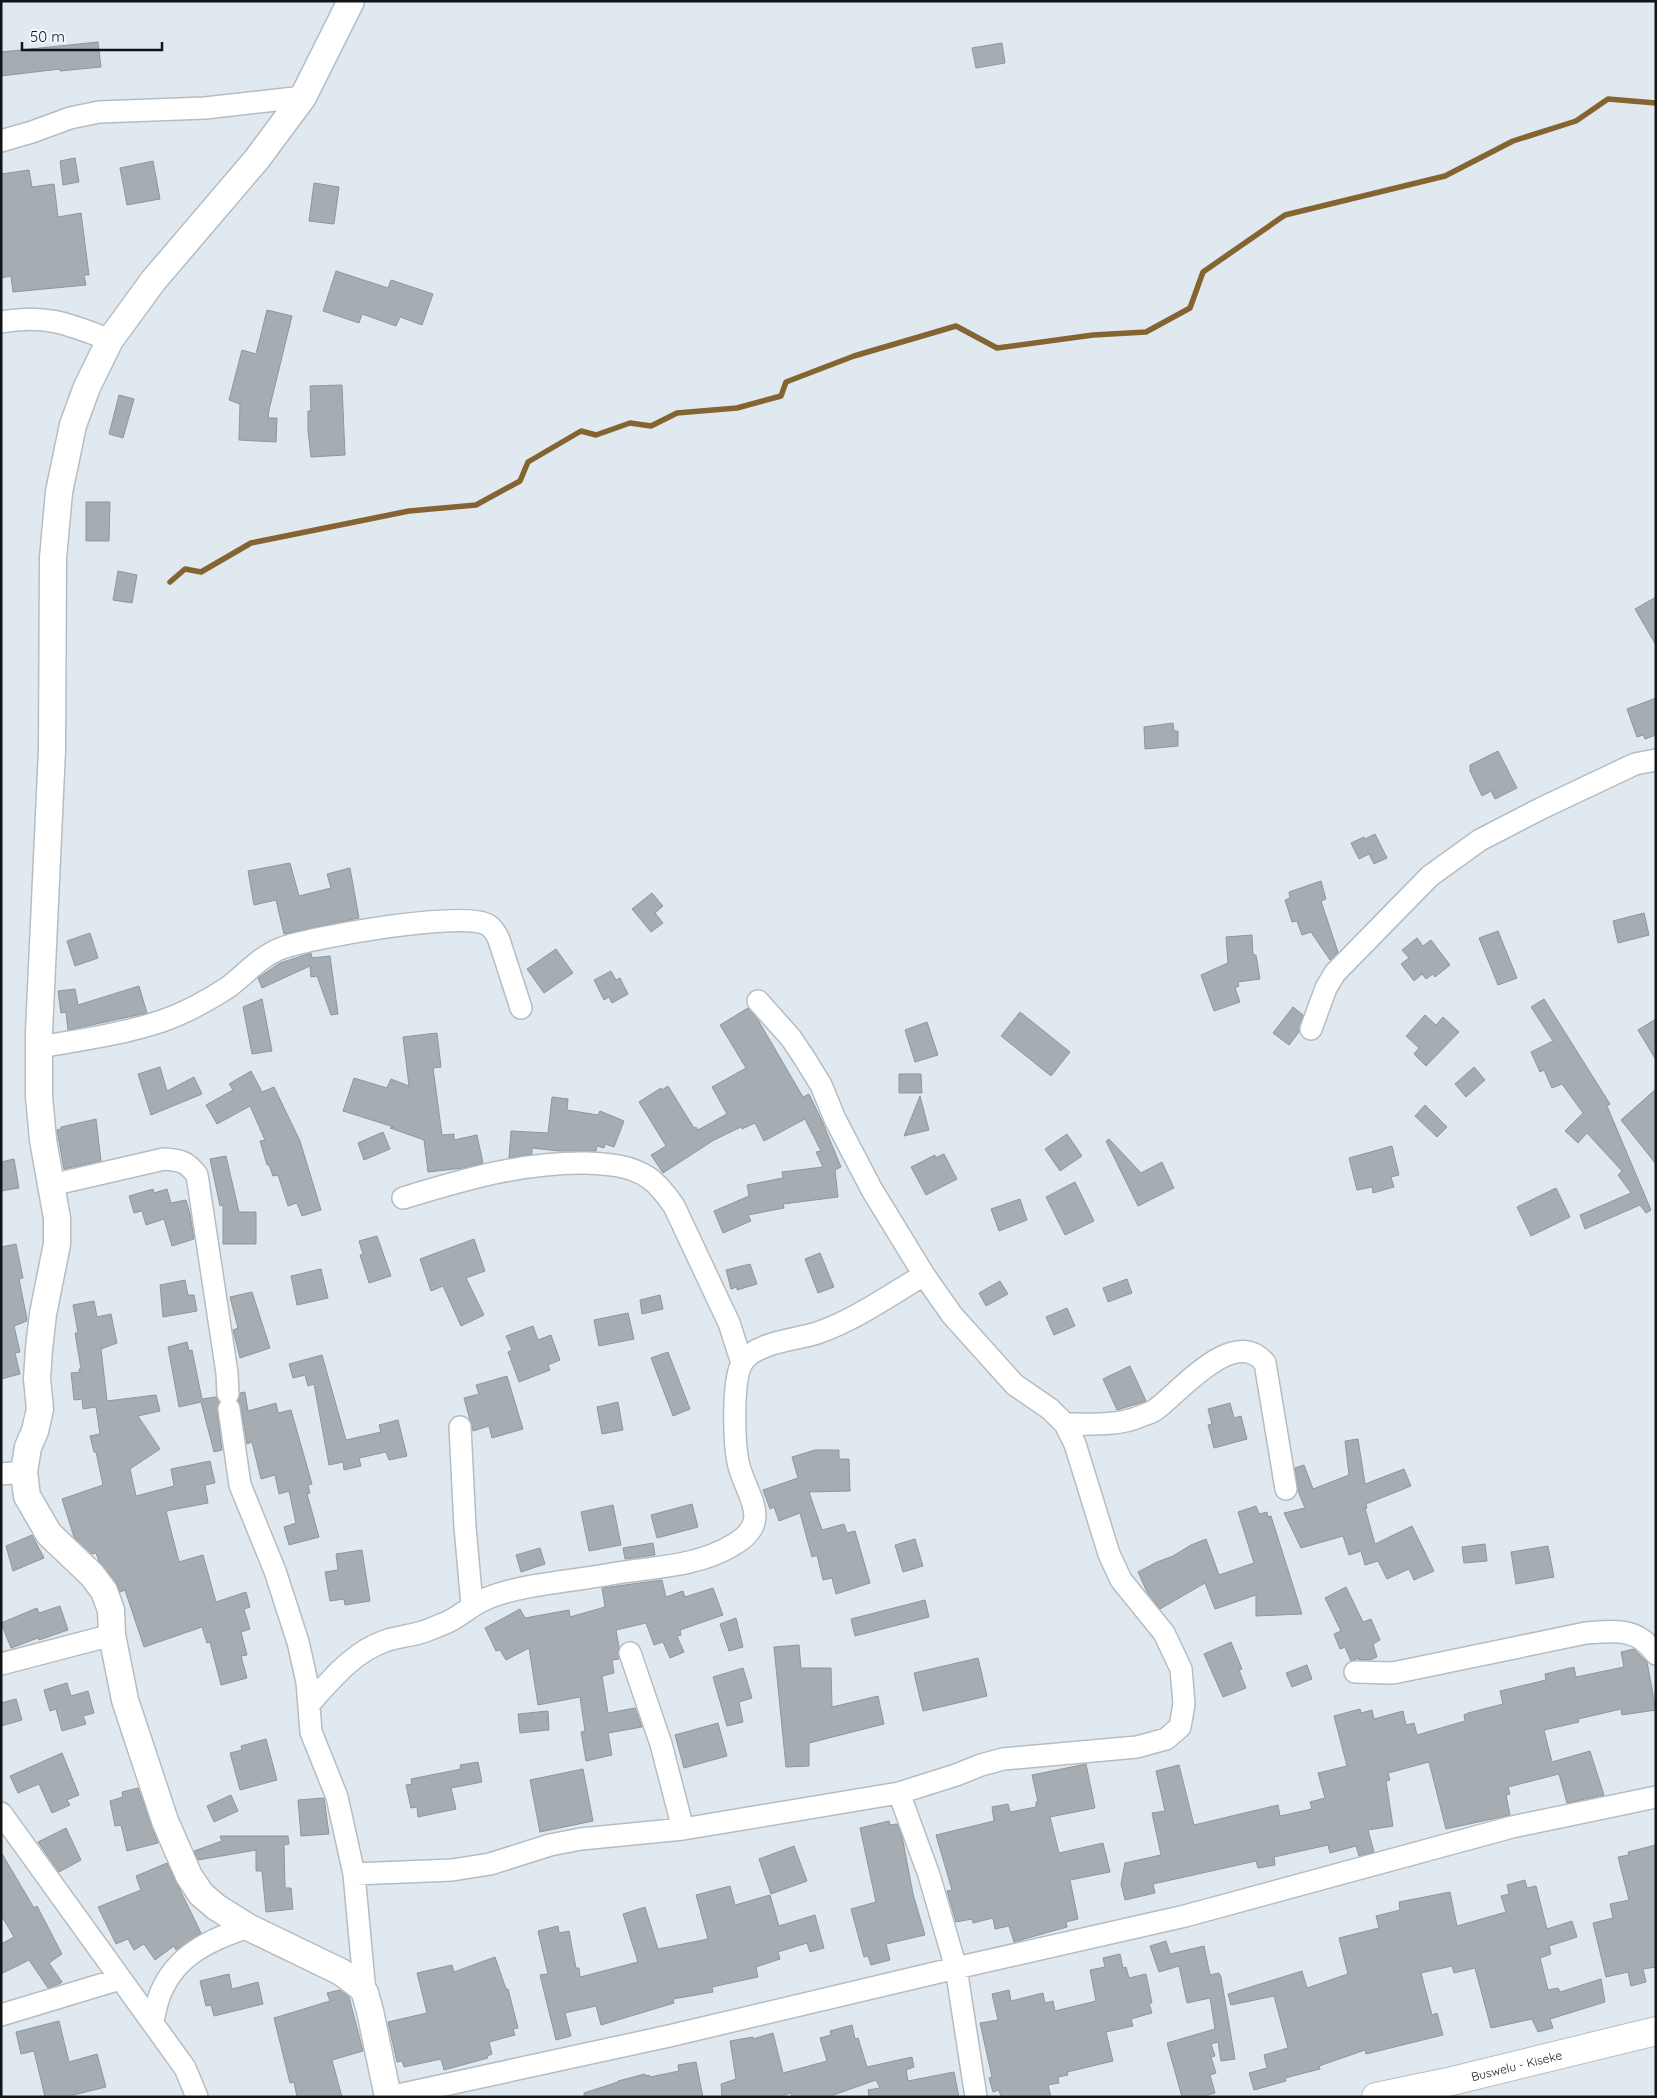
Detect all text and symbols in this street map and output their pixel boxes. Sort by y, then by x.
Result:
scale bar [22,20,162,52]
text: 50 m [30,27,65,46]
street label: Buswelu - Kiseke [1470,2047,1564,2084]

